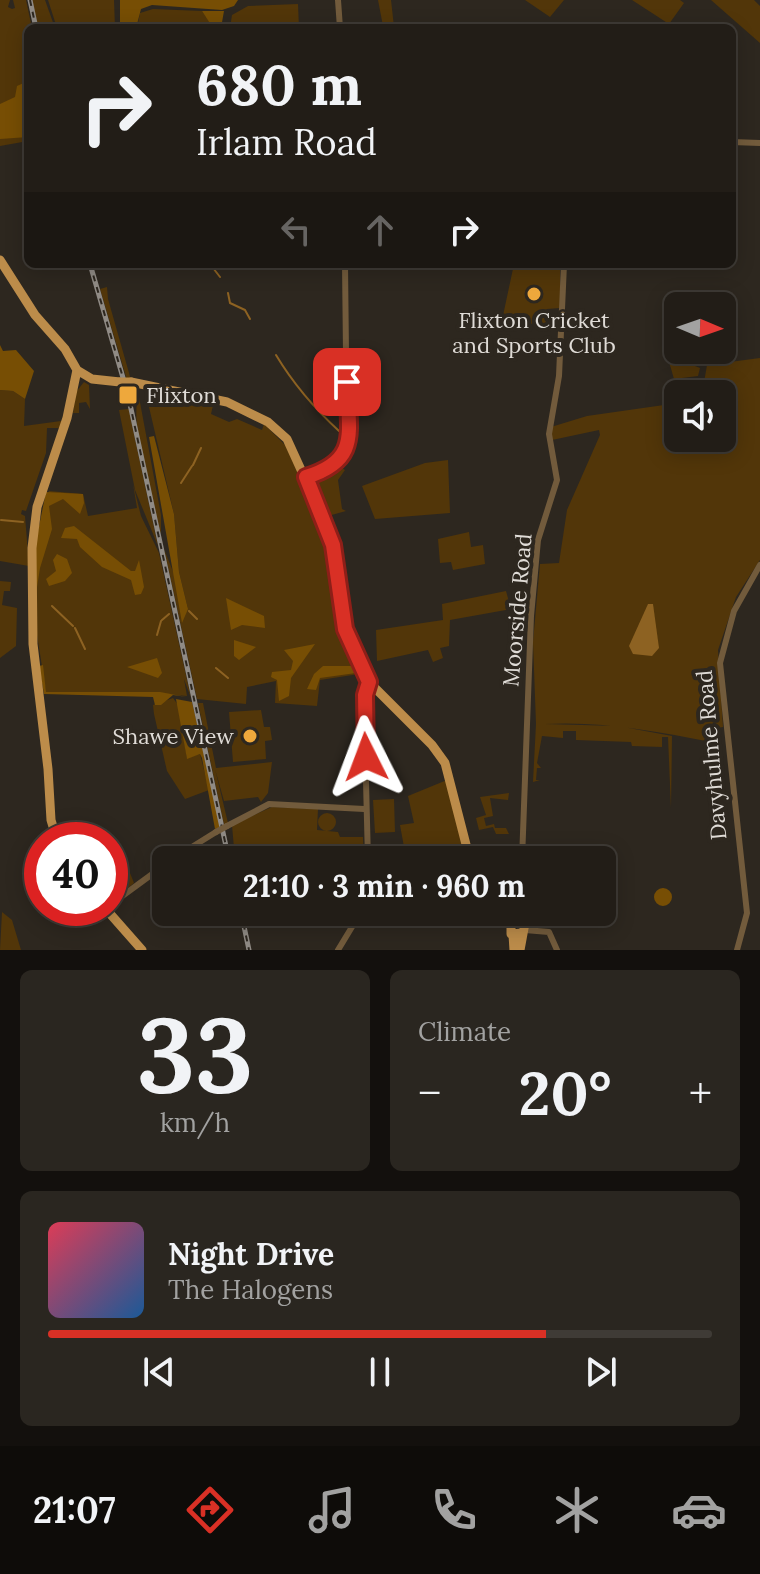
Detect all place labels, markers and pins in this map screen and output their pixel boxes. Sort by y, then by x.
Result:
marker: Flixton Cricket and Sports Club [525,285,543,303]
place label: Flixton Cricket and Sports Club [452,306,616,359]
pin [313,348,381,416]
place label: Flixton [146,381,217,409]
marker: Flixton [117,384,139,406]
place label: Shawe View [113,722,234,750]
marker: Shawe View [241,727,259,745]

